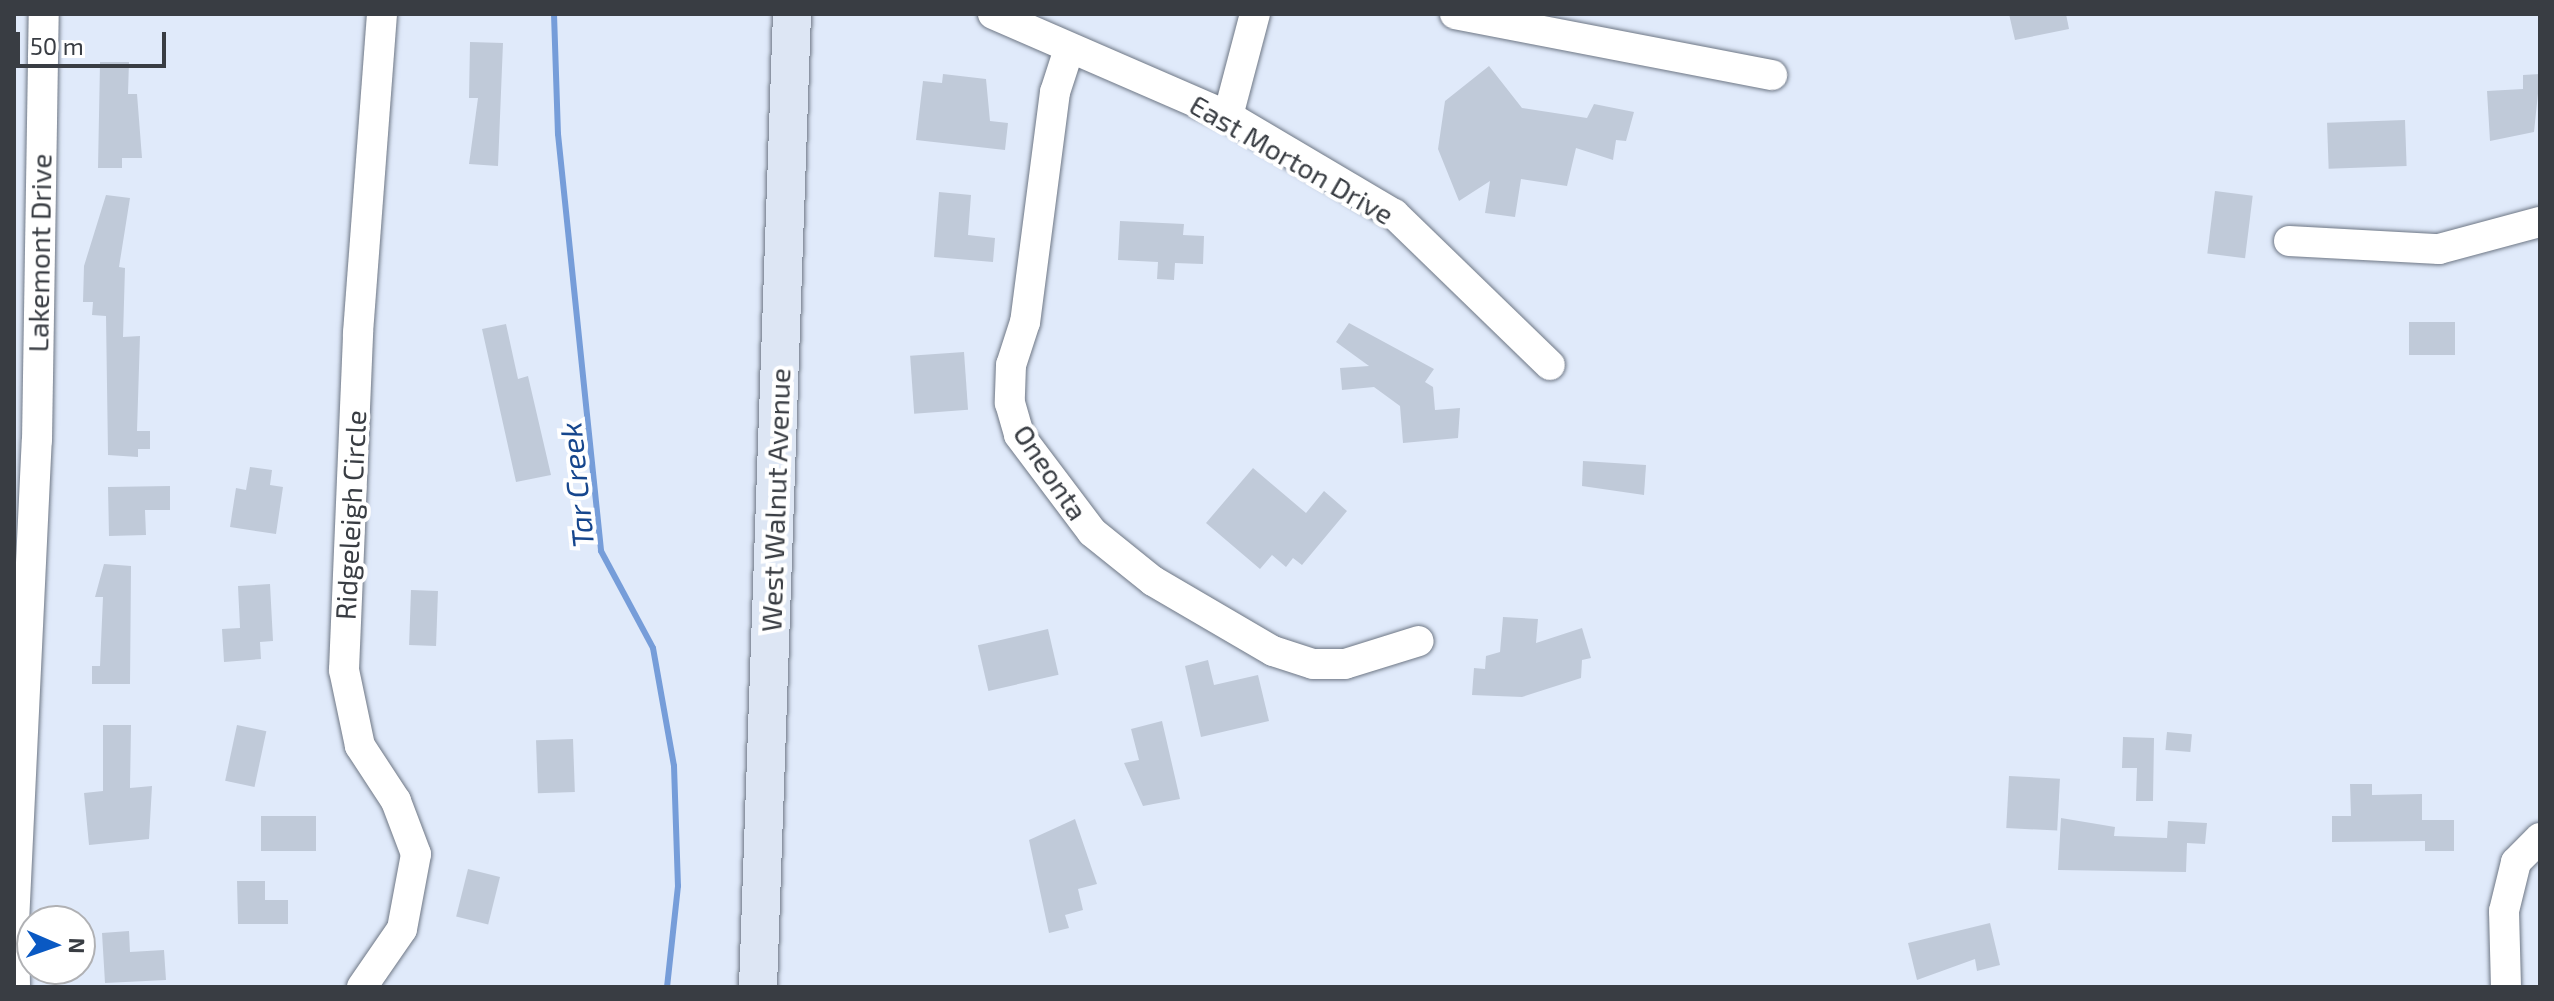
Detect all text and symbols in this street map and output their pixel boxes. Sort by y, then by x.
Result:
scale bar [20,16,170,66]
text: 50 m [30,31,84,60]
street label: East Morton Drive [1184,87,1400,231]
street label: Lakemont Drive [20,153,58,353]
street label: West Walnut Avenue [754,367,796,633]
street label: Ridgeleigh Circle [328,409,372,621]
street label: Oneonta [1007,418,1095,526]
water label: Tar Creek [551,420,601,550]
north arrow [16,905,96,985]
text: N [65,937,91,954]

